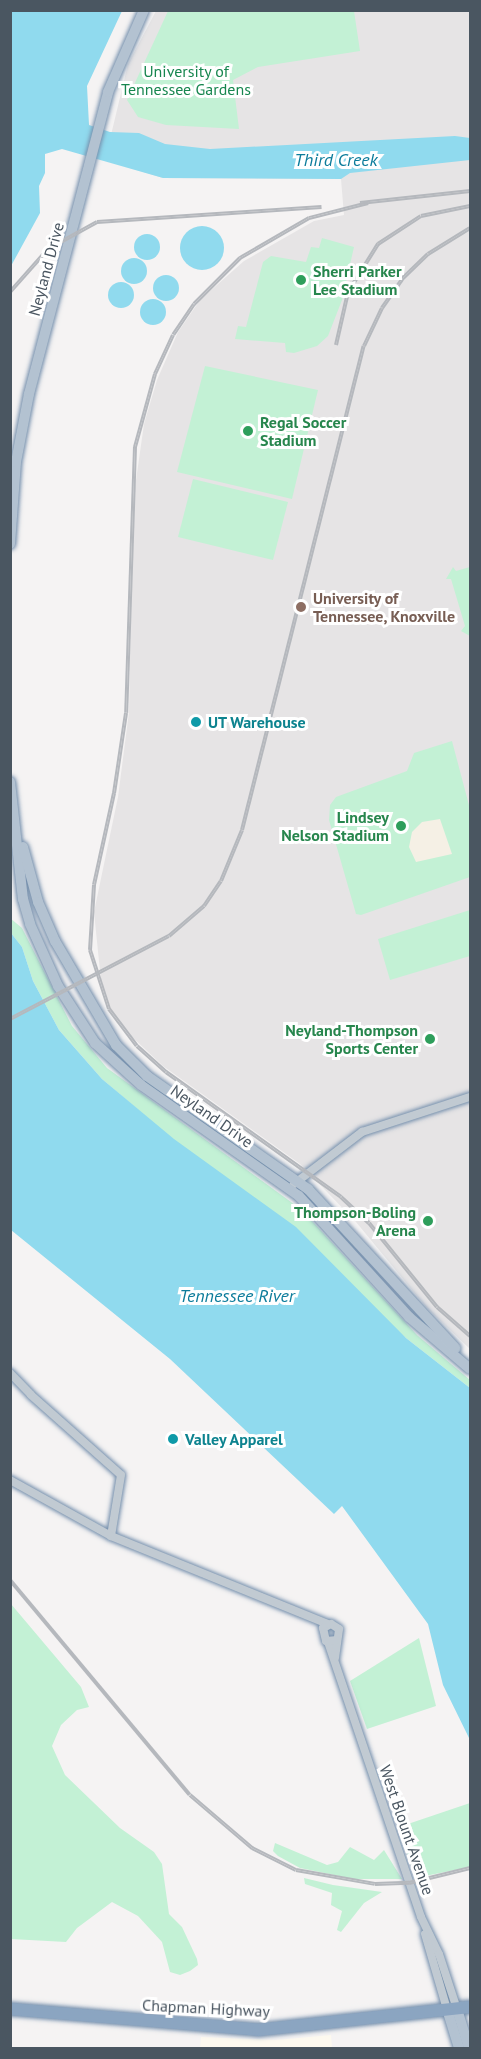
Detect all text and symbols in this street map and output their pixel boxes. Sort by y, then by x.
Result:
park label: University of Tennessee Gardens [121,61,251,99]
water label: Third Creek [294,149,378,171]
street label: Neyland Drive [24,220,68,318]
place label: Sherri Parker Lee Stadium [313,261,402,299]
marker: Sherri Parker Lee Stadium [294,273,308,287]
place label: Regal Soccer Stadium [260,412,346,450]
marker: Regal Soccer Stadium [241,424,255,438]
place label: University of Tennessee, Knoxville [313,588,456,626]
marker: University of Tennessee, Knoxville [294,600,308,614]
place label: UT Warehouse [208,712,307,732]
marker: UT Warehouse [189,715,203,729]
place label: Lindsey Nelson Stadium [281,807,389,845]
marker: Lindsey Nelson Stadium [394,819,408,833]
place label: Neyland-Thompson Sports Center [285,1020,418,1058]
marker: Neyland-Thompson Sports Center [423,1032,437,1046]
street label: Neyland Drive [167,1081,257,1151]
place label: Thompson-Boling Arena [294,1202,416,1240]
marker: Thompson-Boling Arena [421,1214,435,1228]
water label: Tennessee River [179,1285,295,1307]
place label: Valley Apparel [185,1429,284,1449]
marker: Valley Apparel [166,1432,180,1446]
street label: West Blount Avenue [376,1762,438,1898]
street label: Chapman Highway [142,1995,270,2021]

